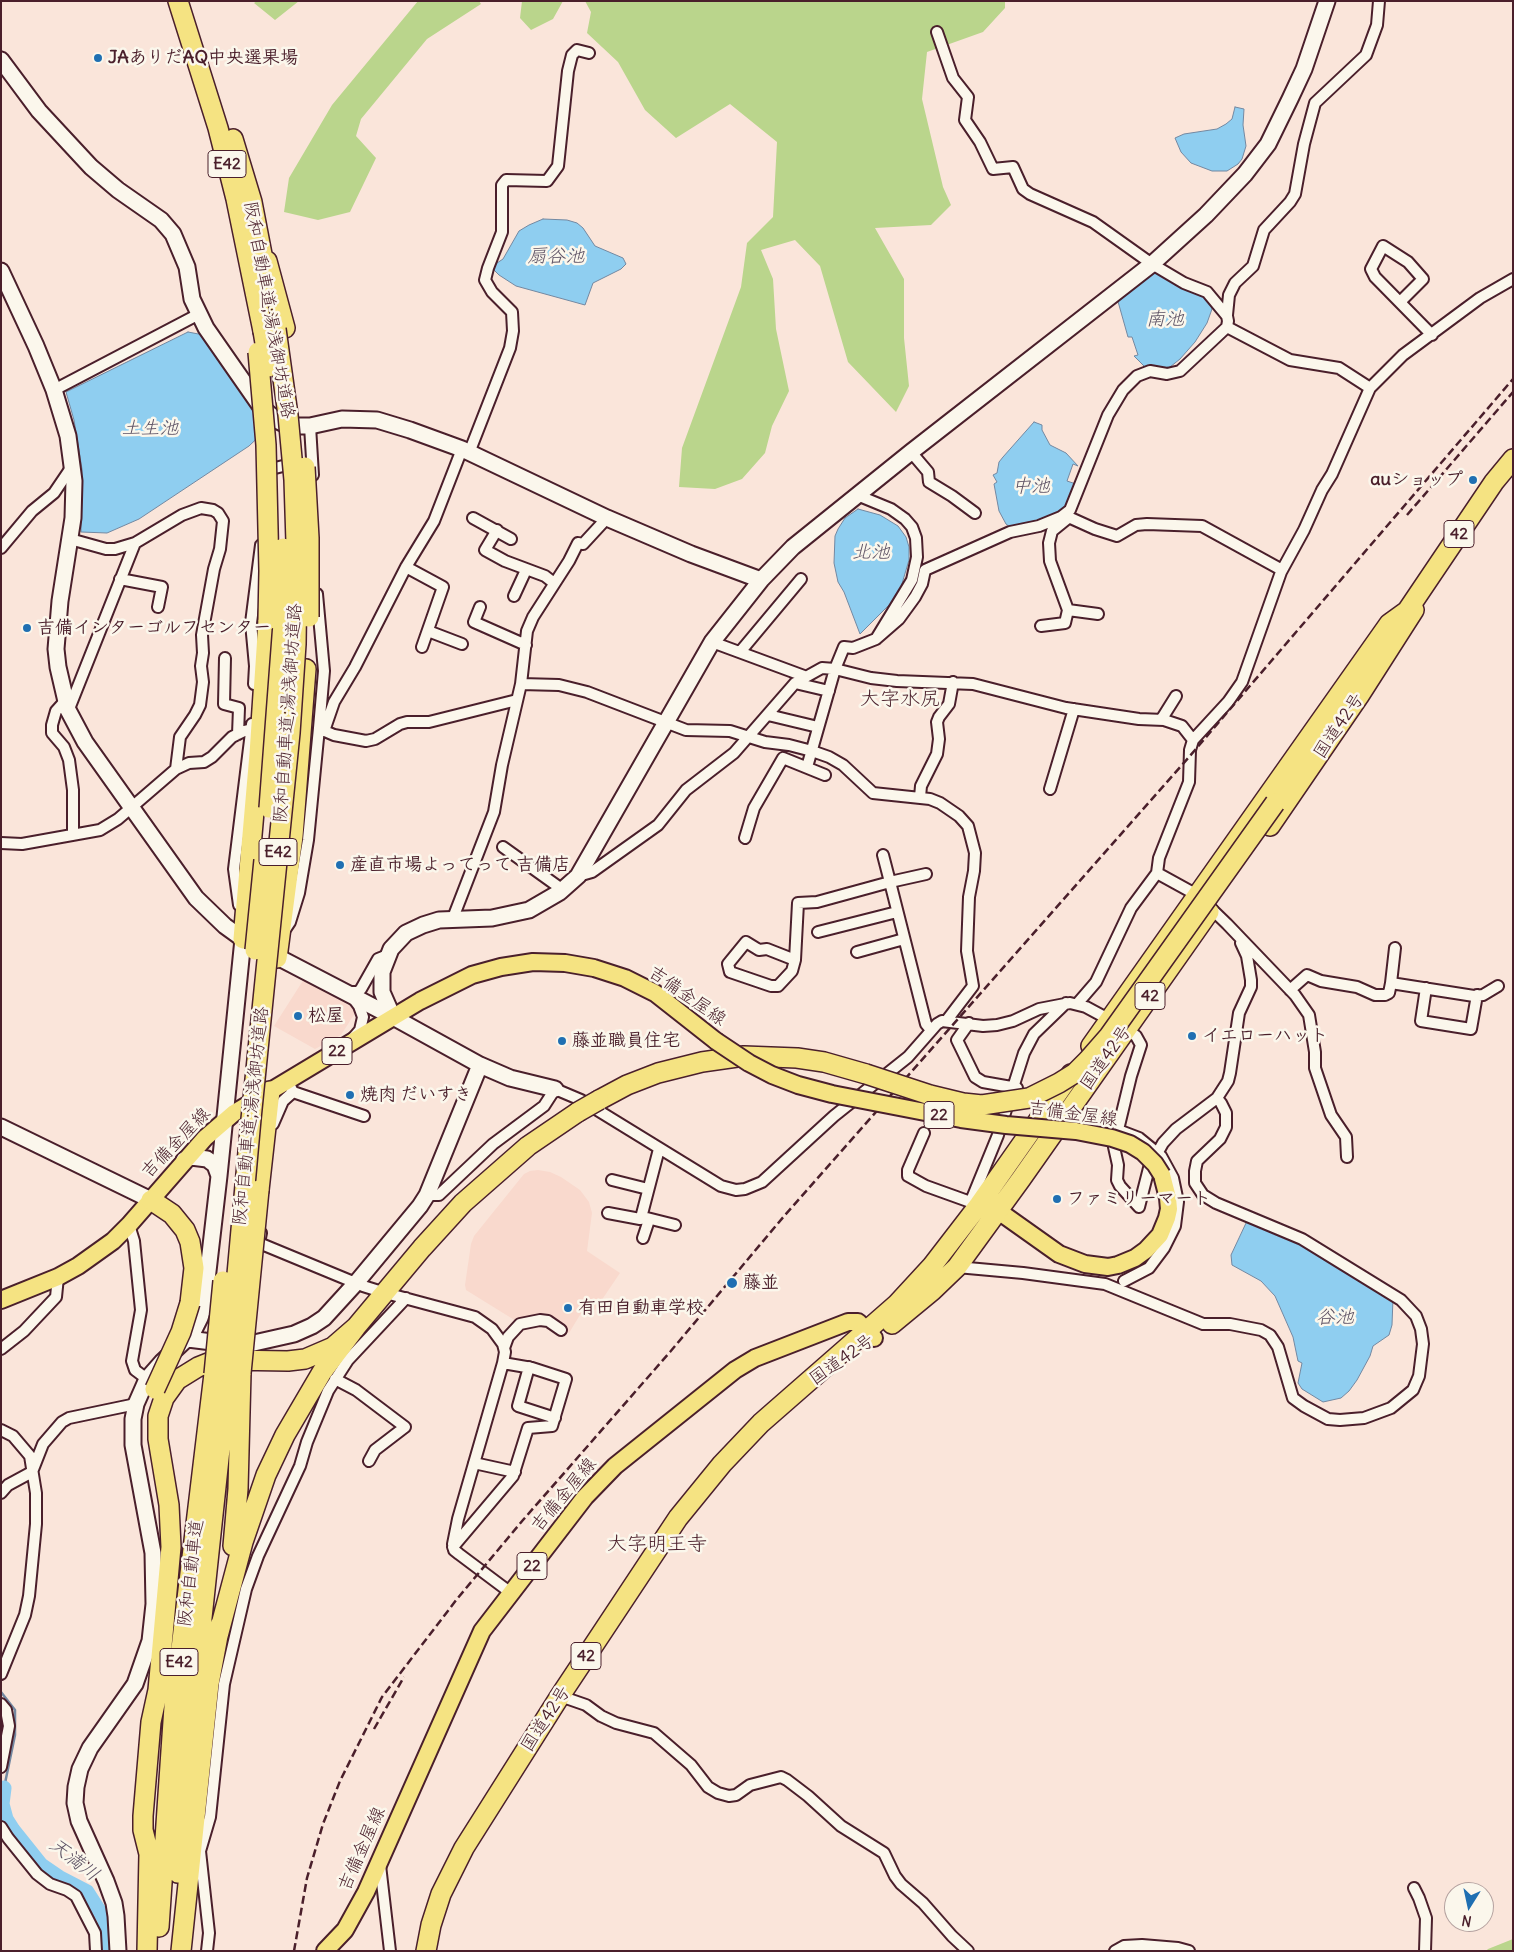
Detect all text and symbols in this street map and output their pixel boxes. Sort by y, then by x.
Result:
place label: JAありだAQ中央選果場 [108,47,298,69]
marker: JAありだAQ中央選果場 [92,52,104,64]
road number: E42 [208,150,246,178]
street label: 阪和自動車道;湯浅御坊道路 [239,200,299,420]
water label: 扇谷池 [528,246,584,268]
water label: 南池 [1146,309,1184,331]
water label: 土生池 [122,418,178,440]
place label: auショップ [1370,469,1463,491]
marker: auショップ [1467,474,1479,486]
water label: 中池 [1012,476,1050,498]
road number: 42 [1444,520,1474,548]
water label: 北池 [852,542,890,564]
street label: 阪和自動車道;湯浅御坊道路 [270,602,306,824]
place label: 吉備インターゴルフセンター [37,617,271,639]
marker: 吉備インターゴルフセンター [21,622,33,634]
district label: 大字水尻 [860,687,940,711]
street label: 国道42号 [1309,689,1369,763]
road number: E42 [259,839,297,866]
place label: 産直市場よってって 吉備店 [350,854,570,876]
marker: 産直市場よってって 吉備店 [334,859,346,871]
street label: 吉備金屋線 [644,961,730,1031]
road number: 42 [1135,982,1165,1009]
street label: 阪和自動車道;湯浅御坊道路 [229,1005,273,1227]
place label: 松屋 [308,1005,344,1027]
marker: 松屋 [292,1010,304,1022]
street label: 国道42号 [1076,1021,1136,1095]
place label: イエローハット [1202,1025,1328,1047]
place label: 藤並職員住宅 [572,1030,680,1052]
marker: イエローハット [1186,1030,1198,1042]
marker: 藤並職員住宅 [556,1035,568,1047]
road number: 22 [322,1038,352,1064]
place label: 焼肉 だいすき [360,1084,472,1106]
marker: 焼肉 だいすき [344,1089,356,1101]
street label: 吉備金屋線 [1027,1097,1119,1131]
road number: 22 [924,1102,954,1128]
street label: 吉備金屋線 [137,1103,215,1183]
place label: ファミリーマート [1067,1188,1211,1210]
marker: ファミリーマート [1051,1193,1063,1205]
place label: 藤並 [743,1272,779,1294]
marker: 藤並 [725,1276,739,1290]
place label: 有田自動車学校 [578,1297,704,1319]
marker: 有田自動車学校 [562,1302,574,1314]
water label: 谷池 [1316,1307,1354,1329]
street label: 国道42号 [805,1330,879,1390]
street label: 吉備金屋線 [527,1454,601,1536]
street label: 阪和自動車道 [174,1518,208,1628]
district label: 大字明王寺 [607,1532,707,1556]
road number: 22 [517,1552,547,1580]
road number: 42 [571,1642,601,1670]
road number: E42 [160,1648,198,1675]
street label: 国道42号 [517,1682,575,1756]
street label: 吉備金屋線 [334,1803,390,1895]
water label: 天満川 [45,1833,103,1887]
north arrow [1444,1882,1494,1932]
text: N [1460,1911,1473,1930]

